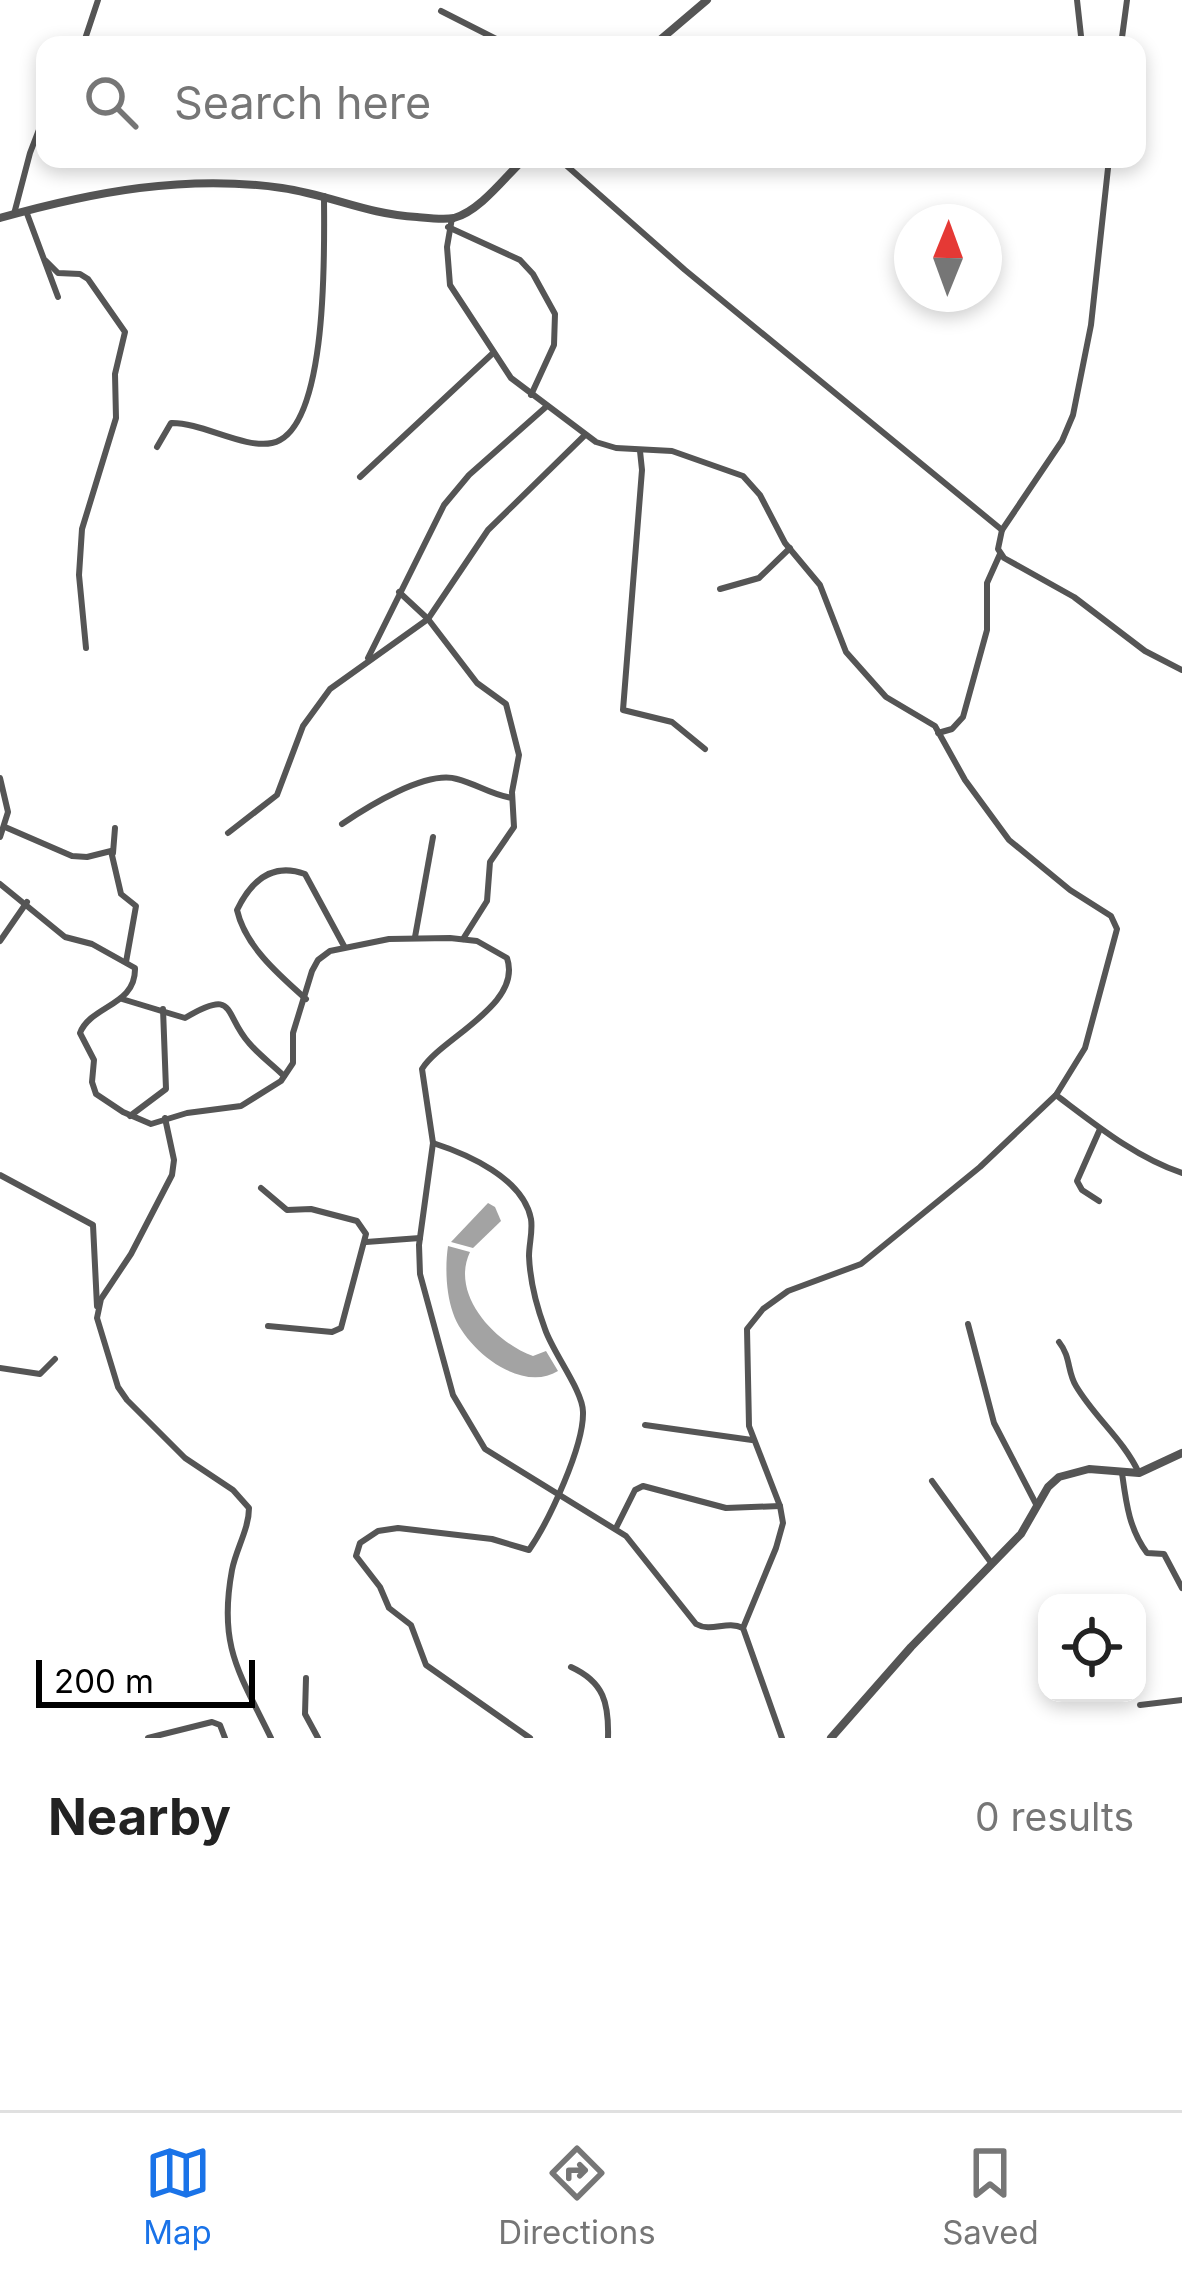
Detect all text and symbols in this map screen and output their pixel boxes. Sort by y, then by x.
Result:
search box [36,36,1146,168]
icon: search [78,69,144,135]
text: Search here [174,75,431,130]
north arrow [894,204,1002,312]
map controls [1038,1594,1146,1702]
button: locate [1038,1594,1146,1702]
scale bar [36,1654,255,1707]
text: 200 m [54,1661,154,1701]
text: Nearby [48,1786,231,1847]
text: 0 results [975,1793,1134,1840]
tab: Map [143,2140,212,2252]
tab: Directions [498,2140,656,2252]
tab: Saved [942,2140,1039,2252]

